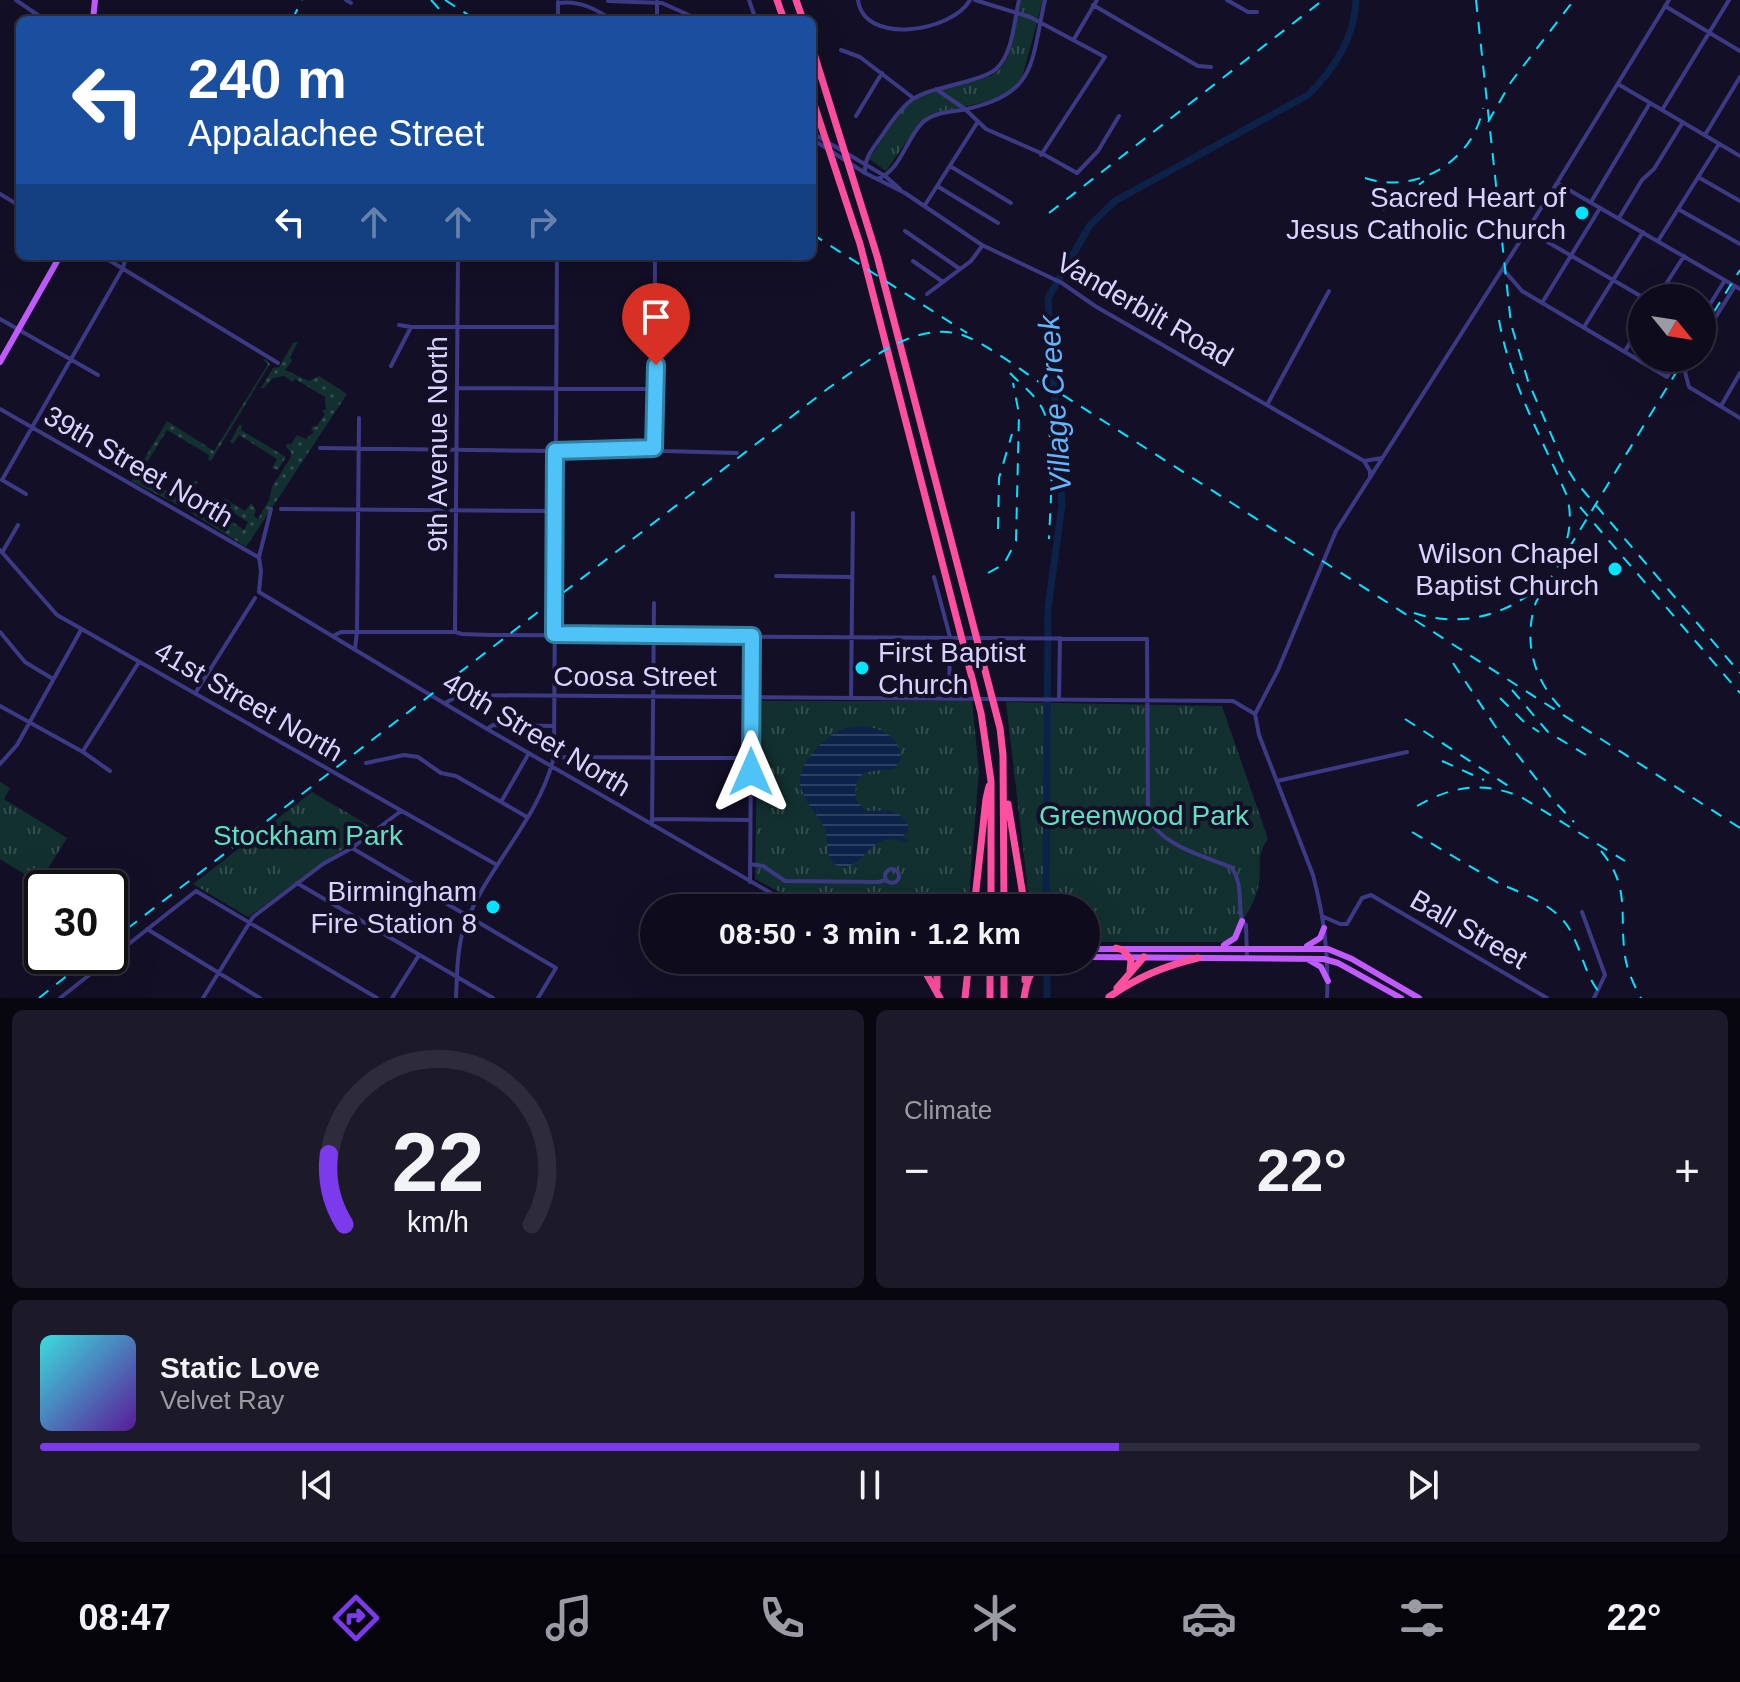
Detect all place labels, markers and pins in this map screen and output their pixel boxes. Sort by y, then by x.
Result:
place label: Sacred Heart of Jesus Catholic Church [1286,182,1566,245]
marker: Sacred Heart of Jesus Catholic Church [1573,204,1591,222]
pin [622,283,690,365]
place label: Wilson Chapel Baptist Church [1415,538,1599,601]
marker: Wilson Chapel Baptist Church [1606,560,1624,578]
place label: First Baptist Church [878,637,1026,700]
marker: First Baptist Church [853,659,871,677]
place label: Birmingham Fire Station 8 [310,876,477,939]
marker: Birmingham Fire Station 8 [484,898,502,916]

